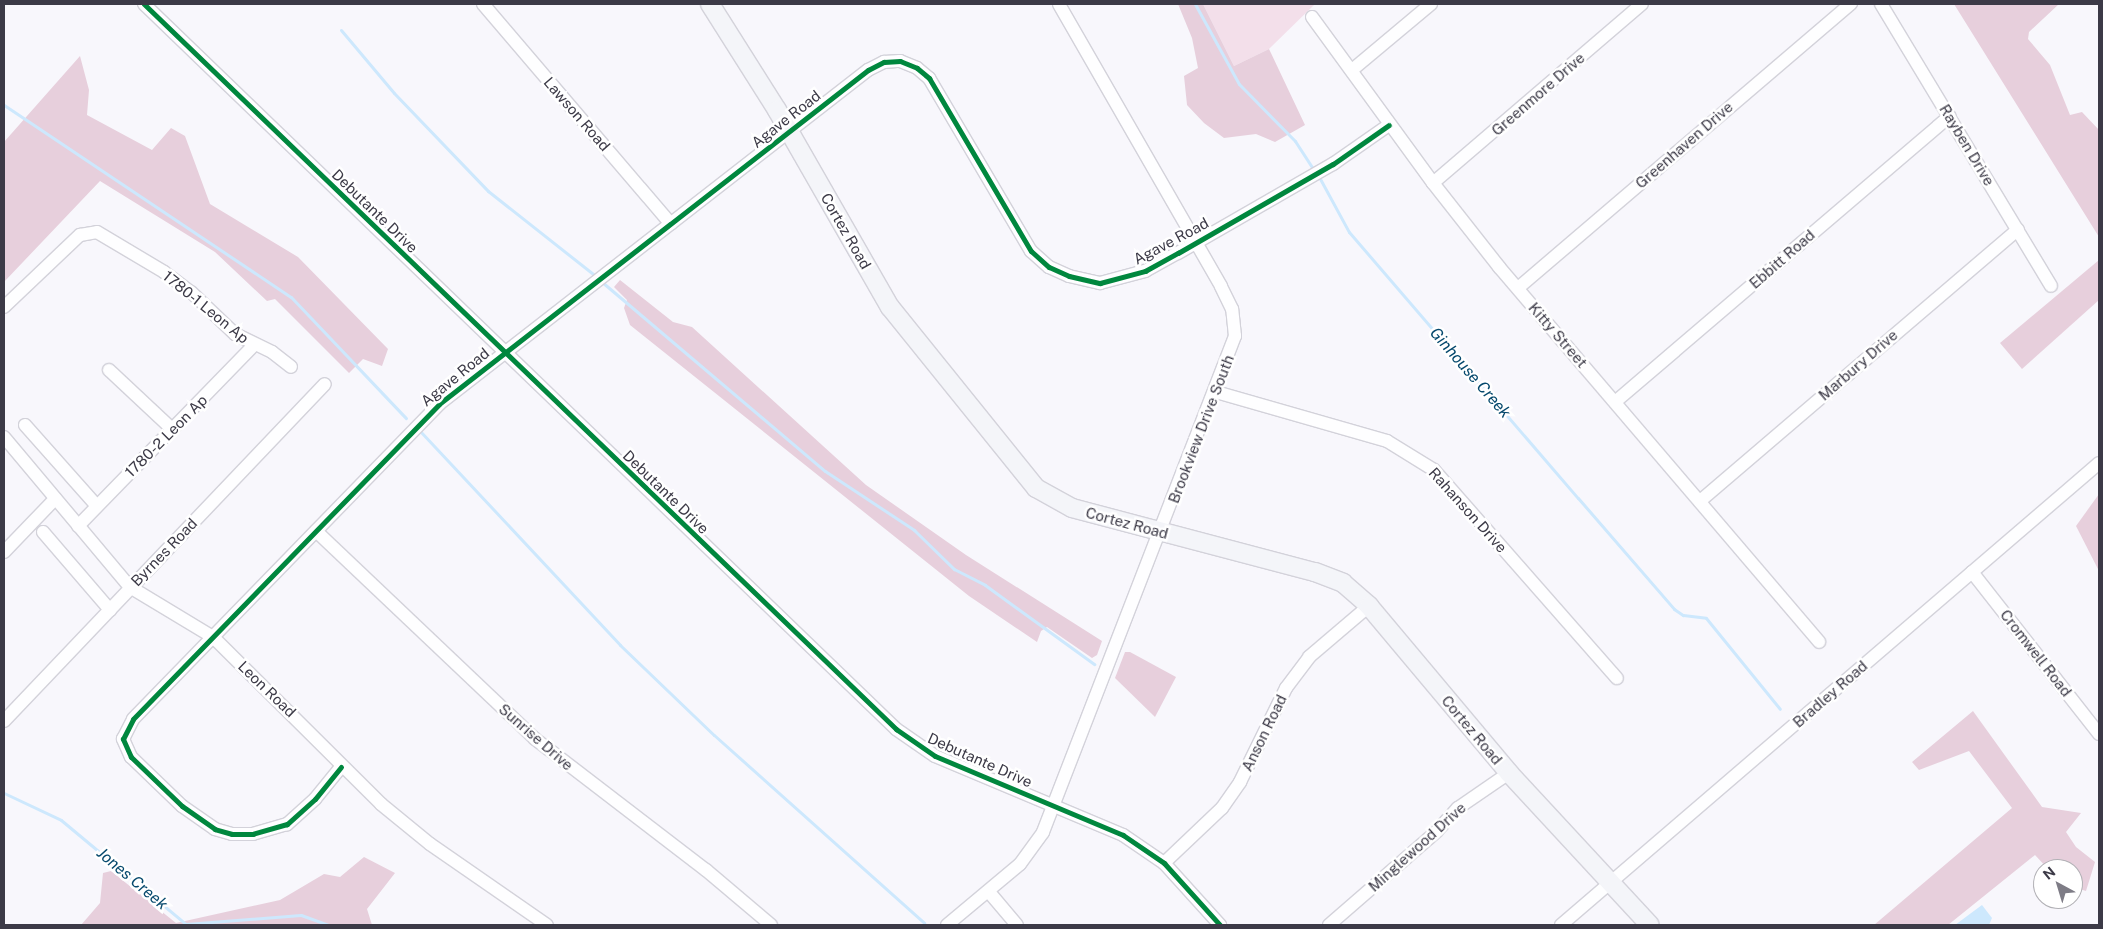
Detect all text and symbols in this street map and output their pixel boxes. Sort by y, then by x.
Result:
street label: Greenmore Drive [1488,49,1588,139]
street label: Lawson Road [540,73,614,155]
street label: Agave Road [748,86,824,152]
street label: Greenhaven Drive [1632,98,1736,192]
street label: Rayben Drive [1936,101,1998,189]
street label: Debutante Drive [328,165,422,257]
street label: Cortez Road [817,190,875,272]
street label: Agave Road [1130,214,1212,268]
street label: Ebbitt Road [1746,226,1818,292]
street label: 1780-1 Leon Ap [159,267,253,347]
street label: Kitty Street [1525,299,1591,371]
water label: Ginhouse Creek [1425,324,1515,422]
street label: Marbury Drive [1815,326,1901,404]
street label: Agave Road [417,344,493,410]
street label: Brookview Drive South [1164,352,1238,506]
street label: 1780-2 Leon Ap [121,391,211,481]
street label: Debutante Drive [619,446,713,538]
street label: Rahanson Drive [1425,464,1511,556]
street label: Cortez Road [1084,503,1170,543]
street label: Byrnes Road [127,514,201,590]
street label: Cromwell Road [1996,606,2076,700]
street label: Leon Road [234,657,300,721]
street label: Bradley Road [1789,657,1871,731]
street label: Anson Road [1238,692,1290,774]
street label: Cortez Road [1438,692,1506,768]
street label: Sunrise Drive [495,700,577,774]
street label: Debutante Drive [925,729,1035,791]
street label: Minglewood Drive [1365,799,1469,895]
water label: Jones Creek [93,844,171,914]
north arrow [2033,859,2083,909]
text: N [2040,863,2058,883]

